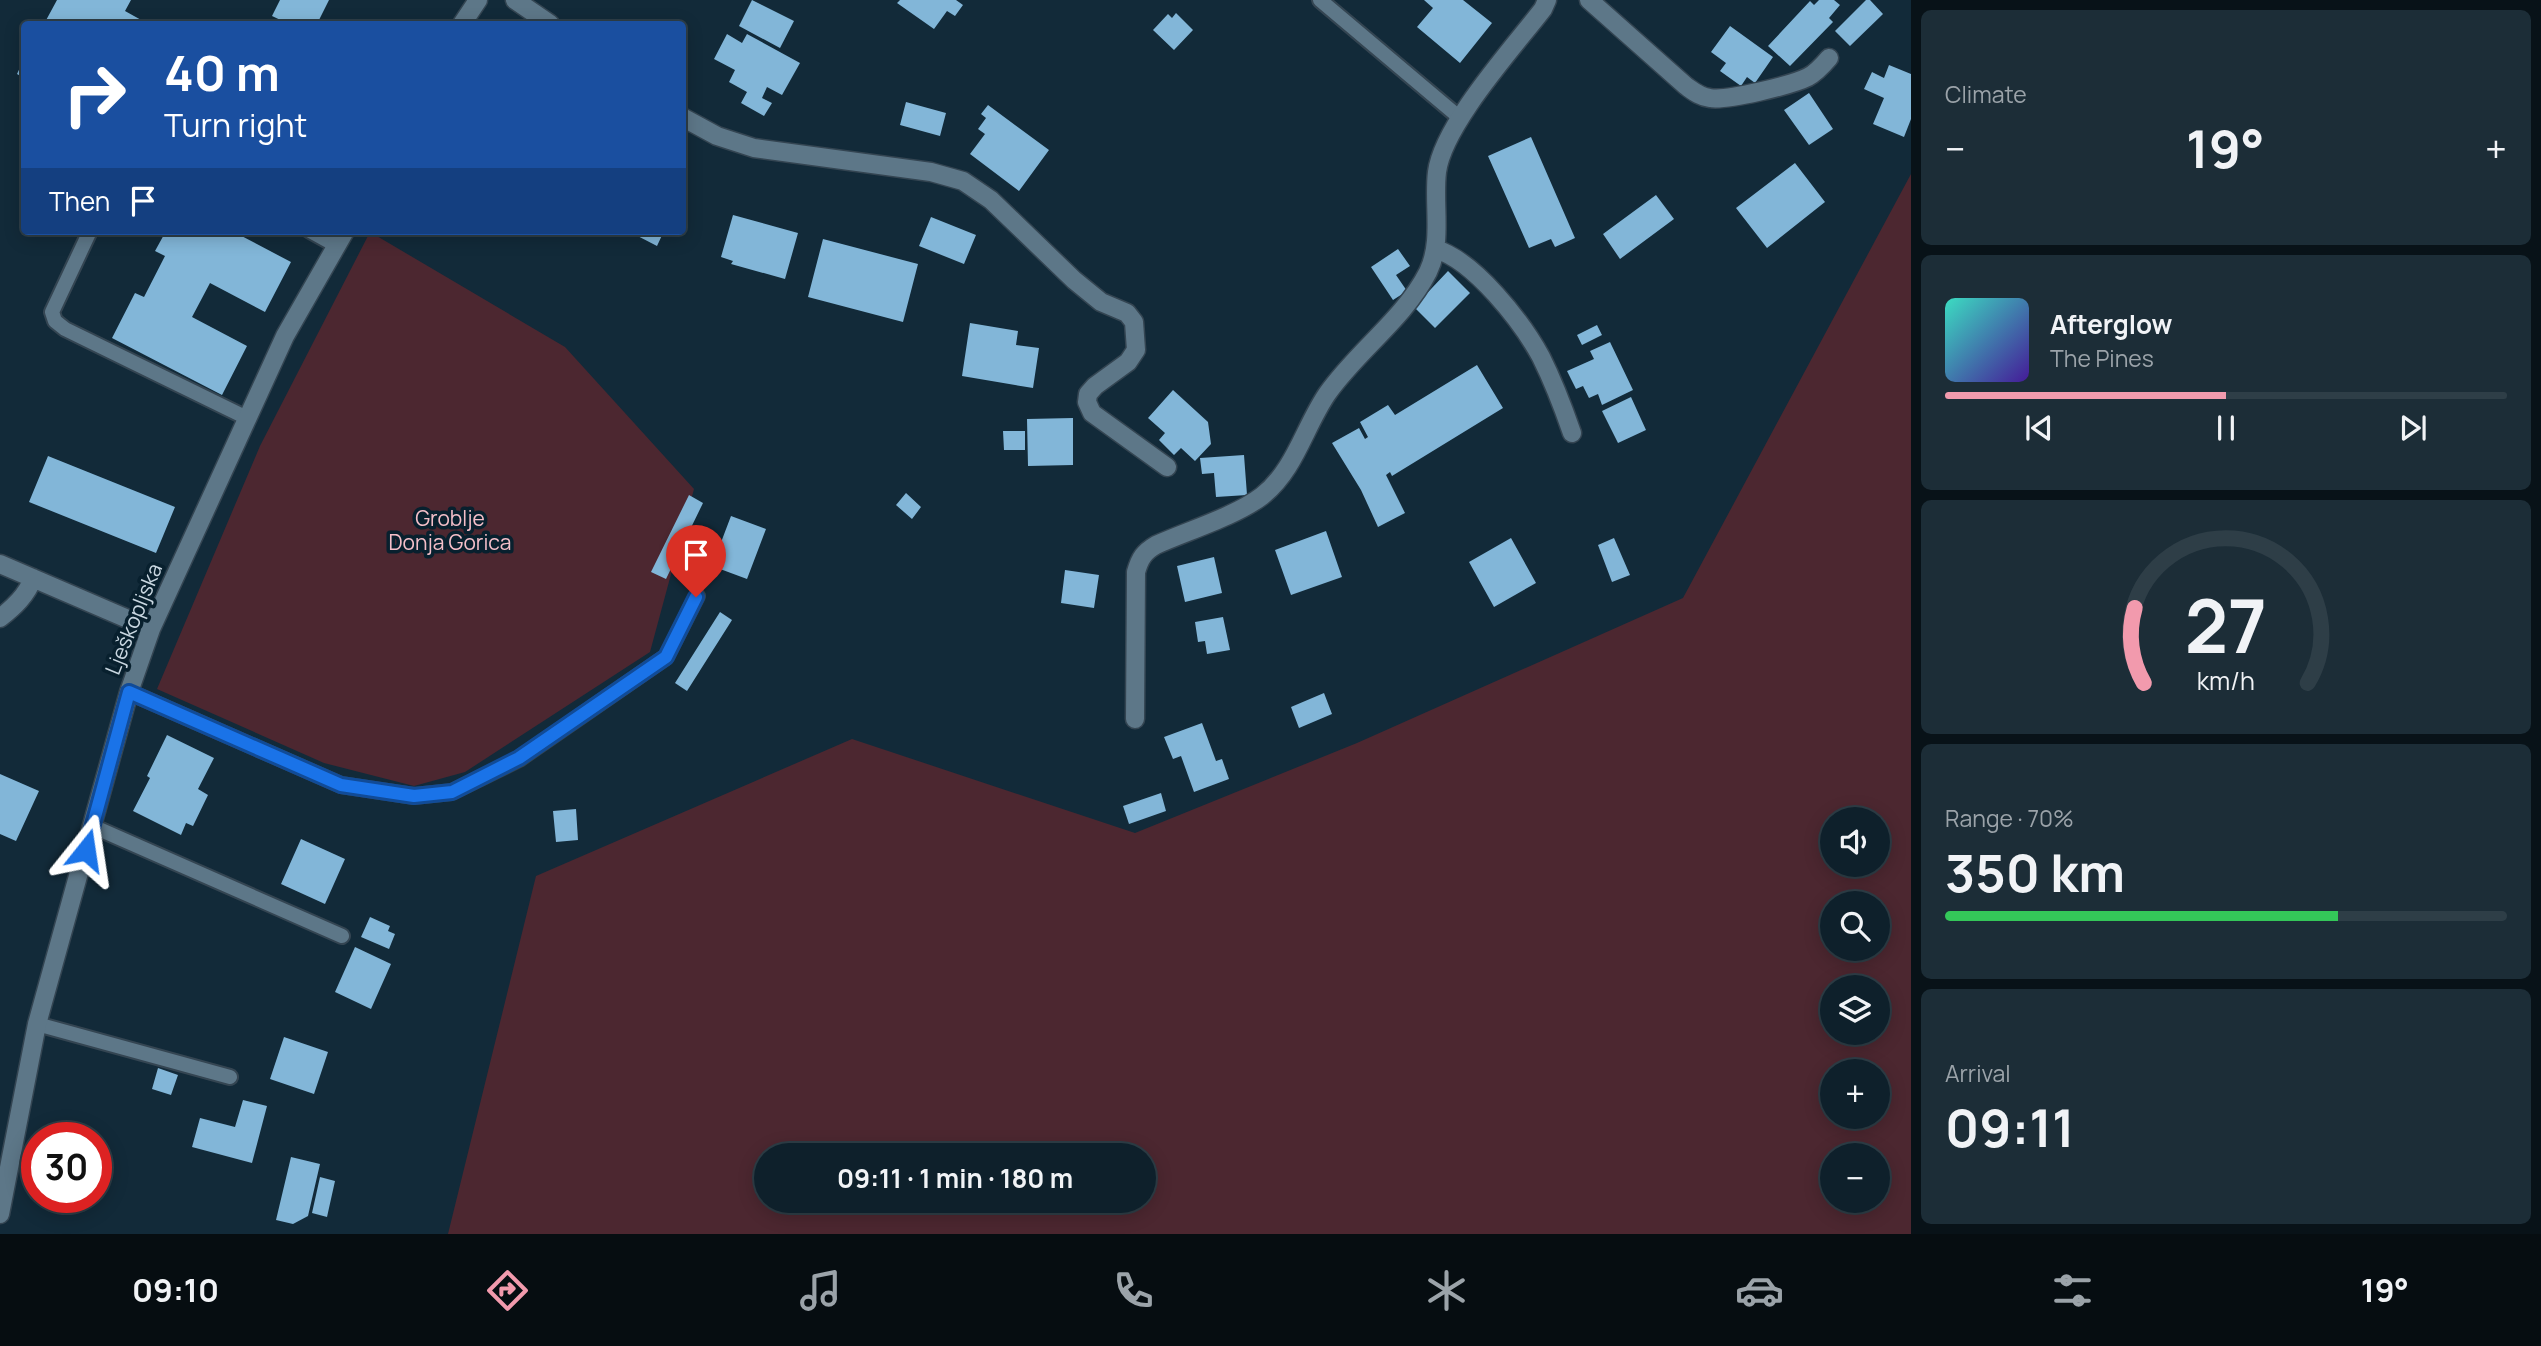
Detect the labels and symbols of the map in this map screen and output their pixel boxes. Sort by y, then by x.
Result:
park label: Groblje Donja Gorica [388,504,512,556]
pin [666,525,726,597]
street label: Lješkopljska [98,559,168,678]
position arrow [49,813,123,887]
speed limit sign: 30 [21,1122,112,1213]

